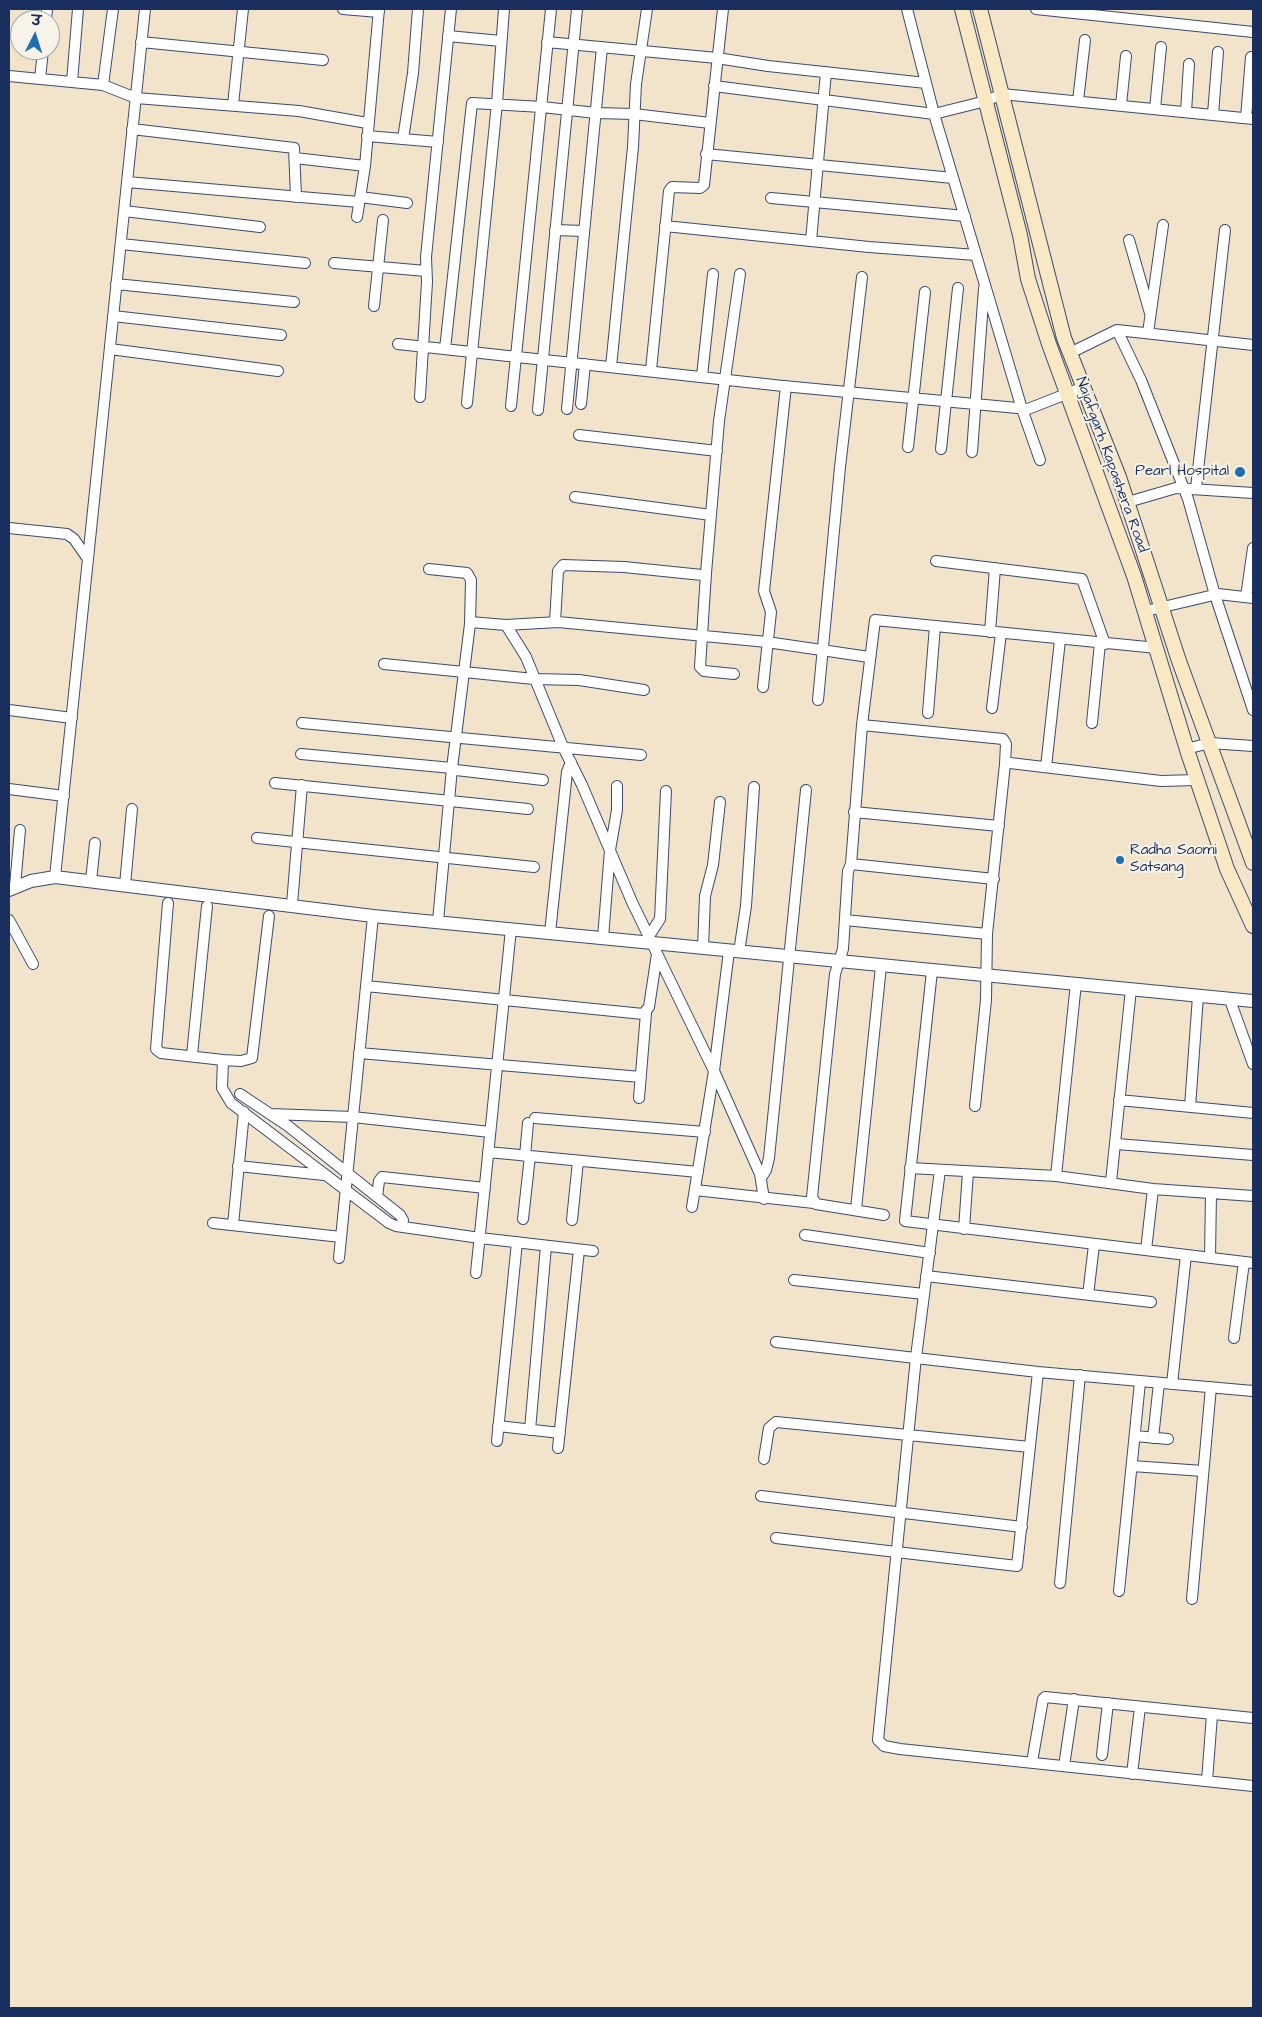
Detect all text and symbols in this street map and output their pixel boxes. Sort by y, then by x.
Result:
north arrow [10,10,60,60]
text: उ [31,11,42,31]
street label: Najafgarh Kapashera Road [1071,375,1151,555]
place label: Pearl Hospital [1135,463,1229,481]
marker: Pearl Hospital [1233,465,1247,479]
place label: Radha Saomi Satsang [1130,842,1217,877]
marker: Radha Saomi Satsang [1114,854,1126,866]

